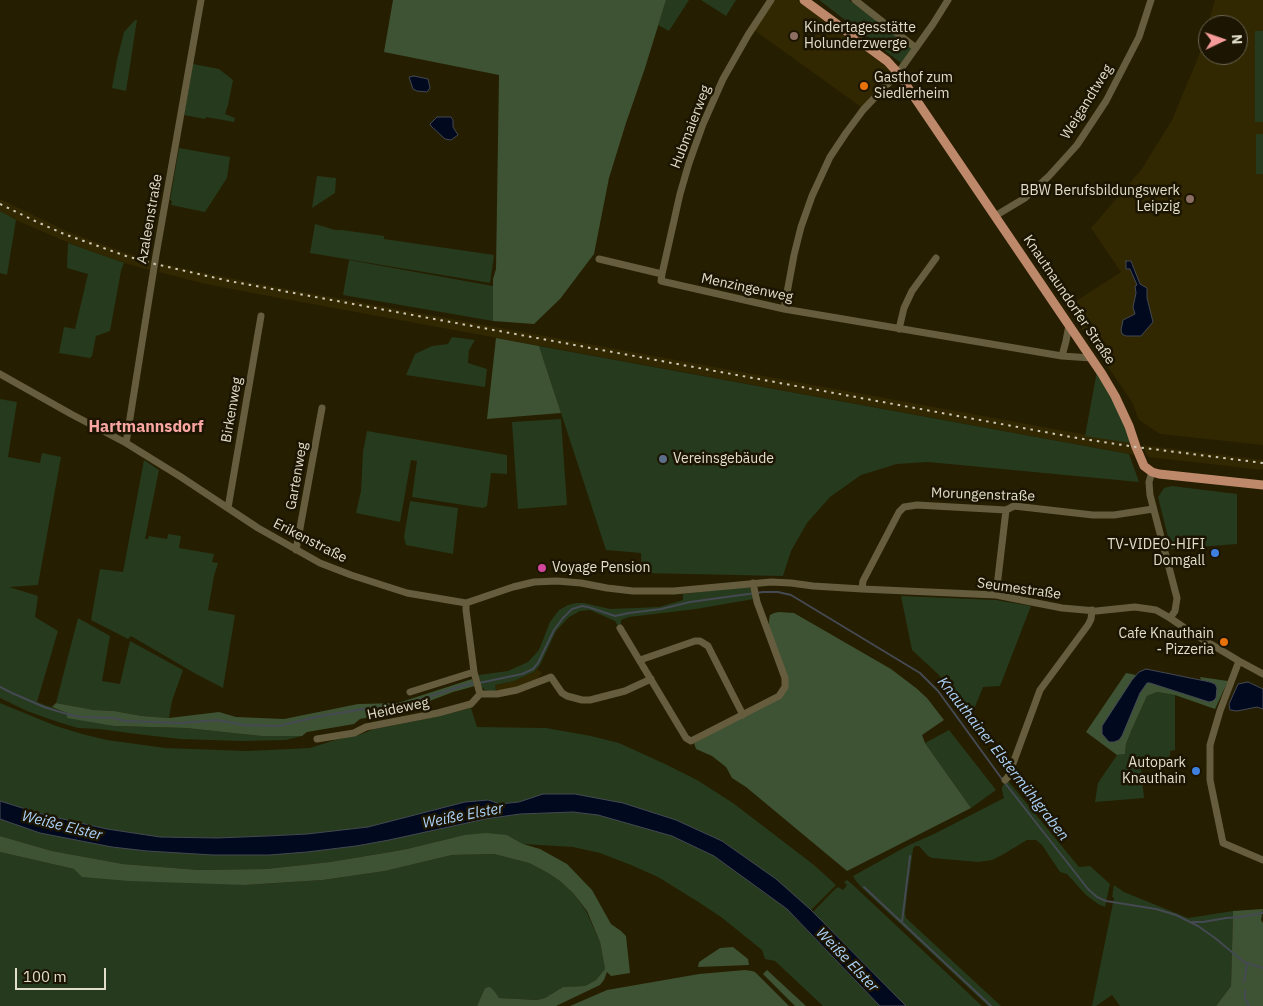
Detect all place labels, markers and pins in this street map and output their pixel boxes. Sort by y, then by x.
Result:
place label: Kindertagesstätte Holunderzwerge [804,20,916,52]
marker: Kindertagesstätte Holunderzwerge [788,30,800,42]
place label: Gasthof zum Siedlerheim [874,70,953,102]
marker: Gasthof zum Siedlerheim [858,80,870,92]
place label: BBW Berufsbildungswerk Leipzig [1020,183,1180,216]
marker: BBW Berufsbildungswerk Leipzig [1184,193,1196,205]
place label: Vereinsgebäude [673,451,774,467]
marker: Vereinsgebäude [657,453,669,465]
place label: TV-VIDEO-HIFI Domgall [1107,537,1205,570]
marker: TV-VIDEO-HIFI Domgall [1209,547,1221,559]
place label: Voyage Pension [552,560,650,576]
marker: Voyage Pension [536,562,548,574]
place label: Cafe Knauthain - Pizzeria [1118,626,1214,658]
marker: Cafe Knauthain - Pizzeria [1218,636,1230,648]
place label: Autopark Knauthain [1122,755,1186,788]
marker: Autopark Knauthain [1190,765,1202,777]

